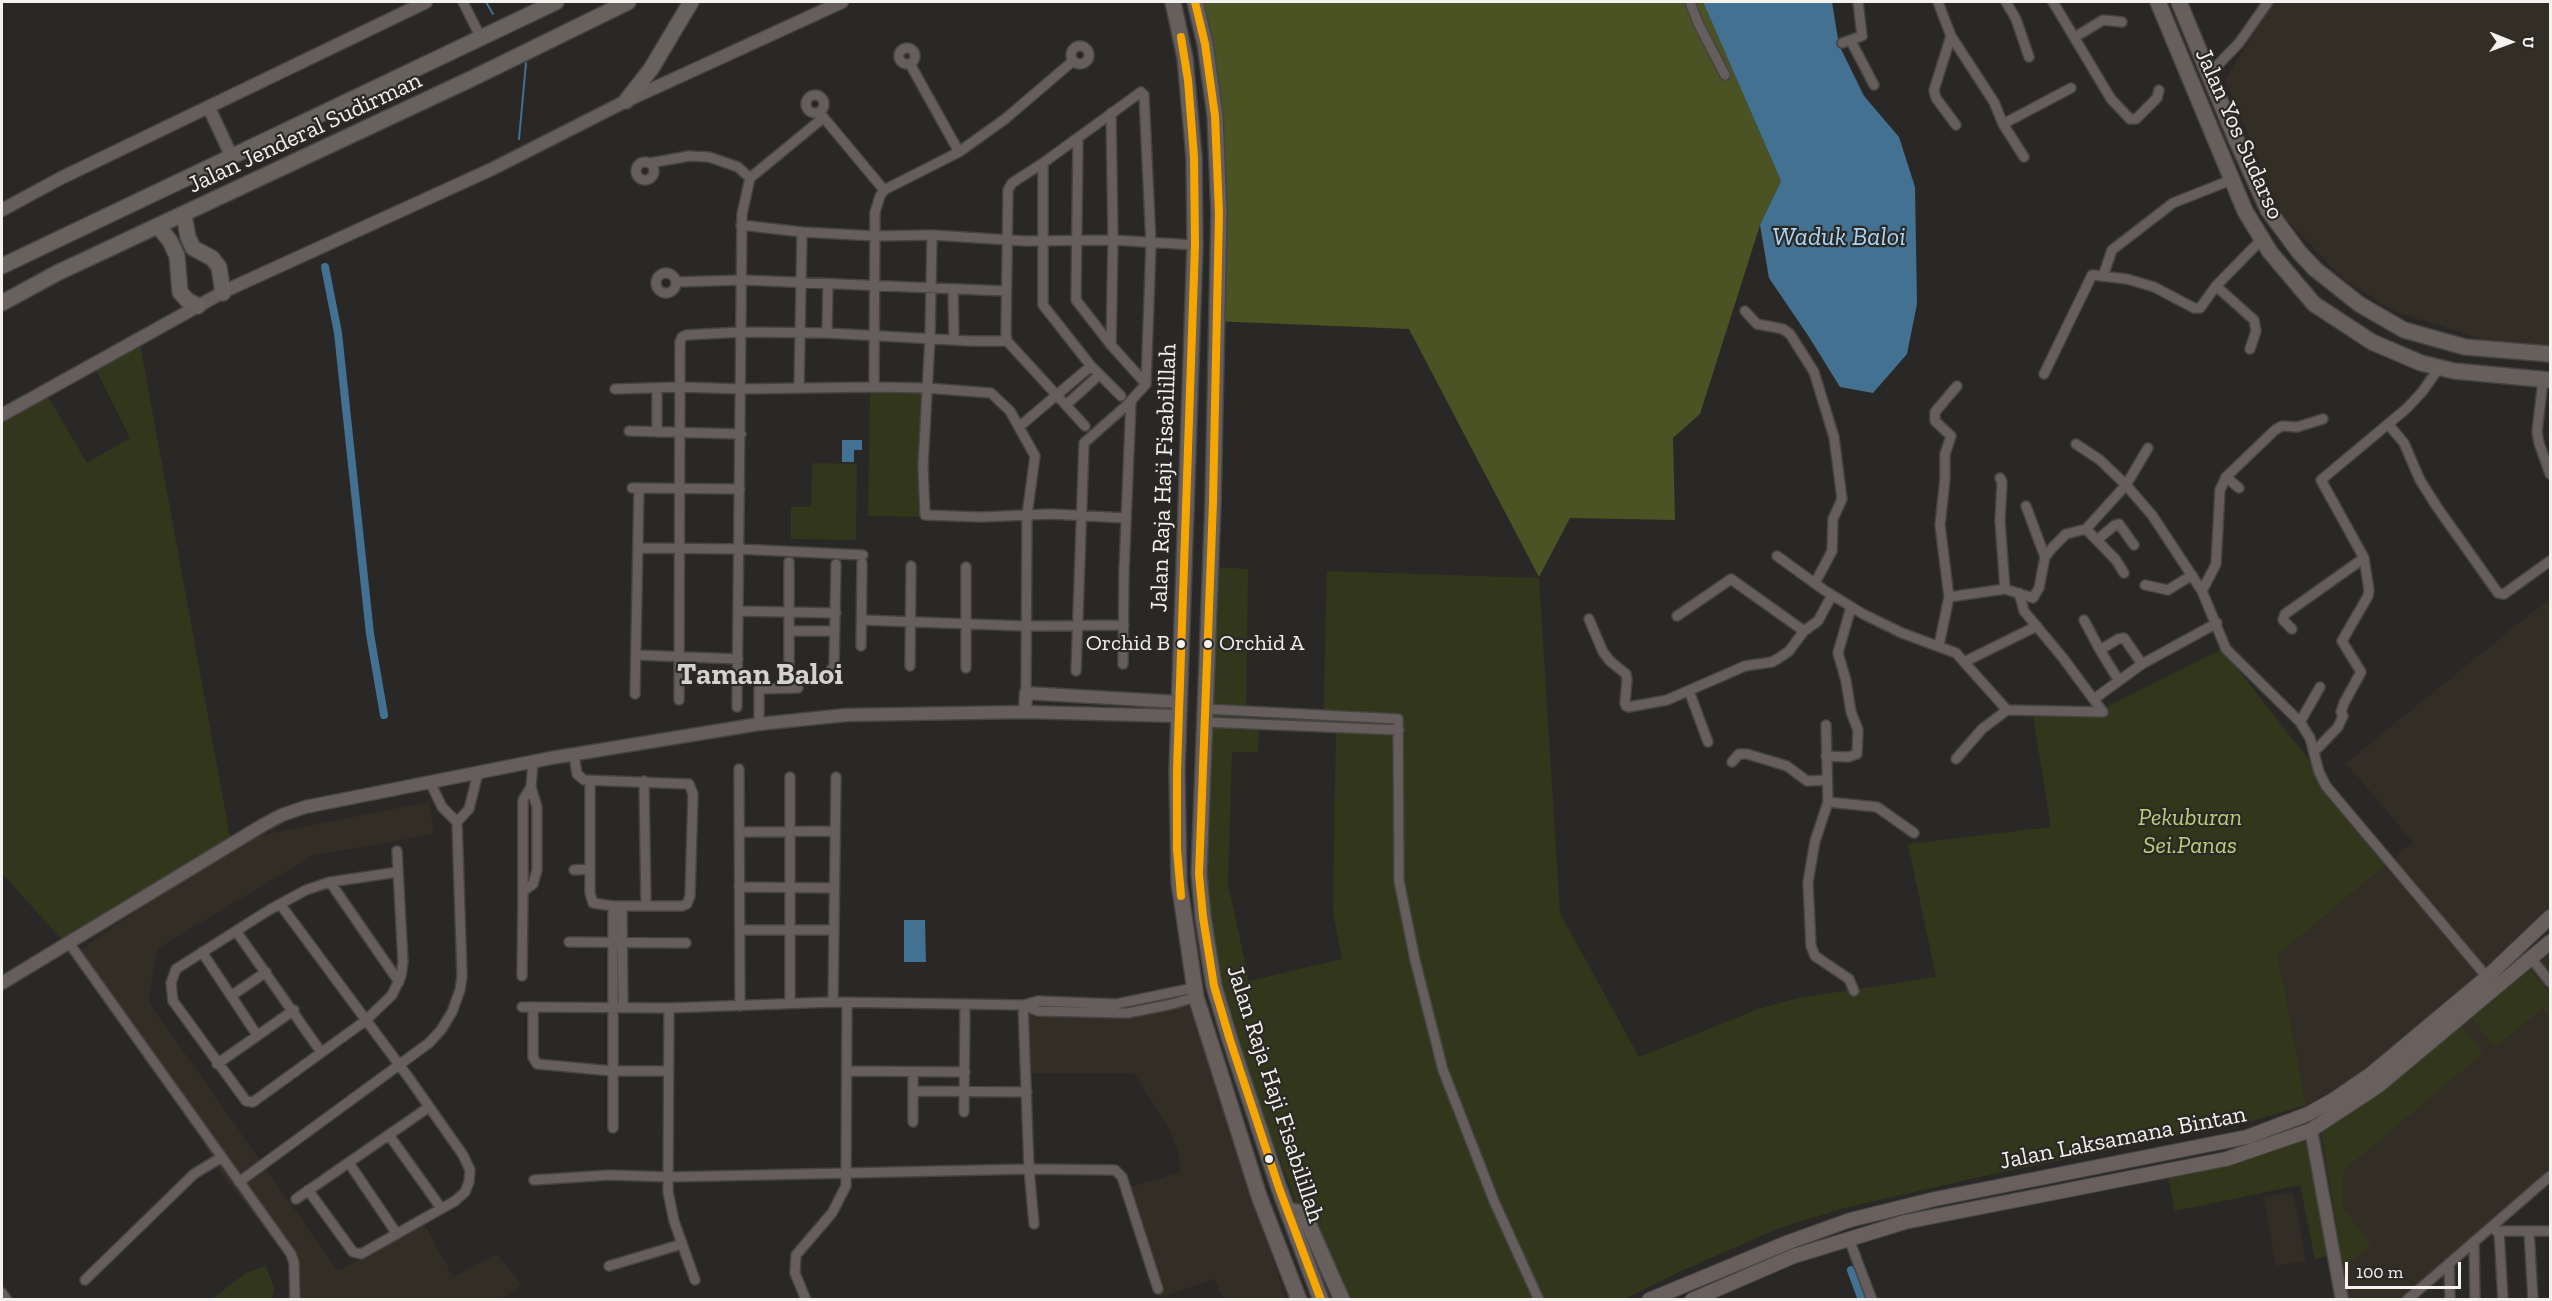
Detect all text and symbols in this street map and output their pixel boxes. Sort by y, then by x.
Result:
north arrow [2480,12,2540,72]
text: U [2519,36,2538,48]
street label: Jalan Yos Sudarso [2188,44,2290,224]
street label: Jalan Jenderal Sudirman [184,66,426,200]
water label: Waduk Baloi [1772,222,1906,254]
street label: Jalan Raja Haji Fisabilillah [1145,343,1183,613]
place label: Orchid B [1086,631,1170,657]
place label: Orchid A [1219,631,1304,657]
marker: Orchid B [1175,638,1187,650]
marker: Orchid A [1202,638,1214,650]
district label: Taman Baloi [677,657,843,693]
park label: Pekuburan Sei.Panas [2138,804,2242,860]
street label: Jalan Raja Haji Fisabilillah [1220,962,1330,1226]
street label: Jalan Laksamana Bintan [1997,1100,2249,1176]
unlabelled marker [1263,1153,1275,1165]
scale bar [2348,1250,2464,1288]
text: 100 m [2356,1261,2403,1283]

